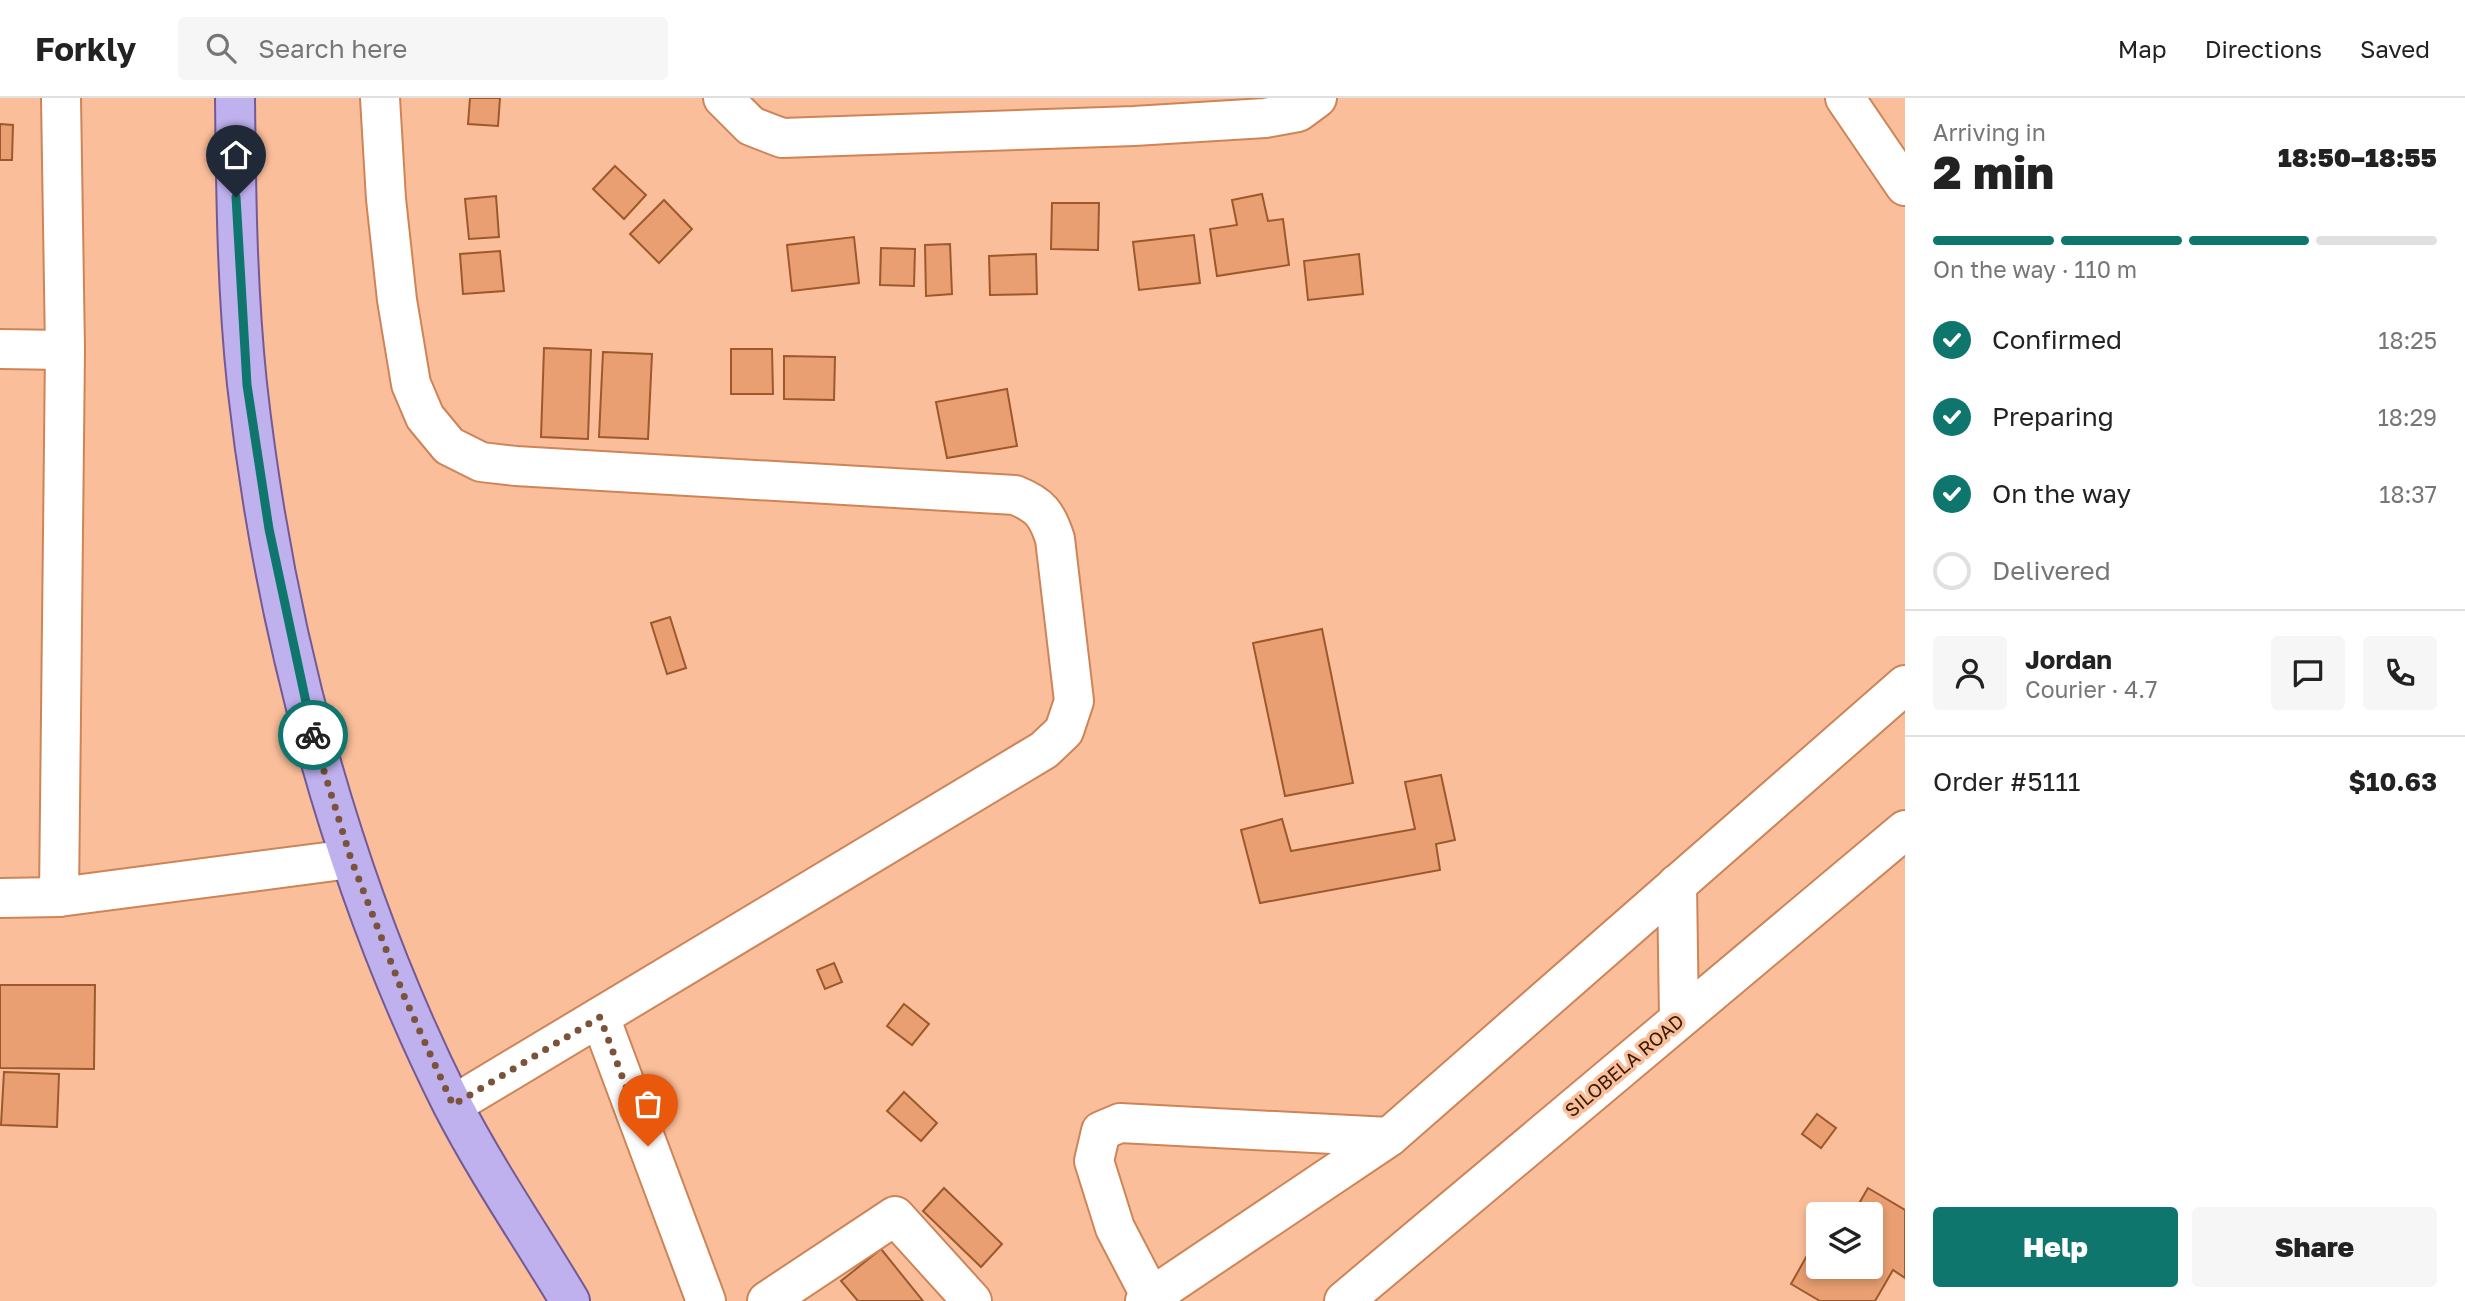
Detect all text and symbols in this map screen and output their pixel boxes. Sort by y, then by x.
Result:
search box [178,17,668,80]
text: Forkly [35,29,136,68]
icon: search [202,29,240,67]
text: Search here [258,33,407,64]
text: Map [2118,34,2167,63]
text: Directions [2205,34,2322,63]
text: Saved [2360,34,2430,63]
text: Arriving in [1933,118,2046,146]
pin [206,125,266,197]
icon: home [217,136,255,174]
text: 18:50–18:55 [2278,142,2437,173]
text: 2 min [1933,144,2054,199]
text: On the way · 110 m [1933,255,2137,283]
icon: check [1933,321,1971,359]
text: Confirmed [1992,324,2122,355]
text: 18:25 [2378,326,2437,354]
icon: check [1933,398,1971,436]
text: Preparing [1992,401,2114,432]
text: 18:29 [2378,403,2437,431]
icon: check [1933,475,1971,513]
text: On the way [1992,478,2131,509]
text: 18:37 [2379,480,2437,508]
text: Delivered [1992,555,2111,586]
button: person [1933,636,2007,710]
button: chat [2271,636,2345,710]
button: phone [2363,636,2437,710]
text: Jordan [2025,644,2112,675]
text: Courier · 4.7 [2025,675,2157,703]
courier [278,700,348,770]
icon: bike [294,716,332,754]
text: Order #5111 [1933,766,2080,797]
text: $10.63 [2349,766,2437,797]
street label: SILOBELA ROAD [1560,1009,1688,1121]
pin [618,1074,678,1146]
icon: bag [629,1085,667,1123]
map controls [1806,1202,1883,1279]
button: layers [1806,1202,1883,1279]
button: Help [1933,1207,2178,1287]
button: Share [2192,1207,2437,1287]

